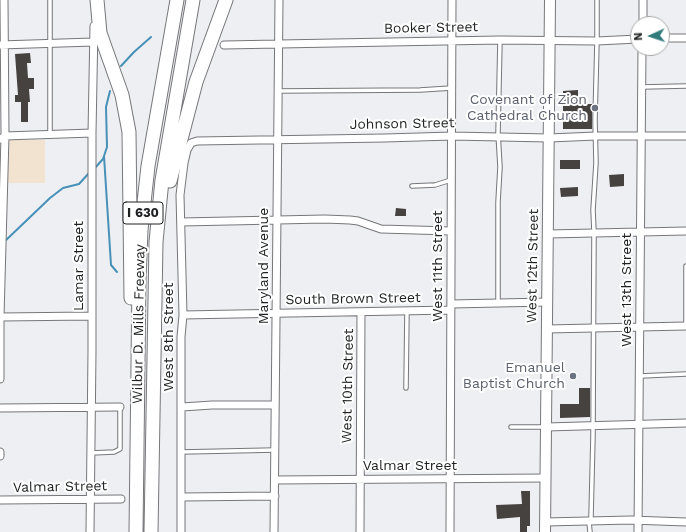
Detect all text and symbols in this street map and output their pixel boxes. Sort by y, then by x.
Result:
north arrow [630,16,670,56]
street label: Booker Street [384,19,478,37]
text: N [632,32,645,41]
place label: Covenant of Zion Cathedral Church [467,92,587,124]
marker: Covenant of Zion Cathedral Church [590,103,600,113]
street label: Johnson Street [349,115,455,133]
road number: I 630 [123,202,163,224]
street label: Maryland Avenue [256,208,272,324]
street label: West 12th Street [524,209,542,323]
street label: West 11th Street [430,210,446,322]
street label: Lamar Street [71,221,87,311]
street label: West 13th Street [619,233,635,347]
street label: Wilbur D. Mills Freeway [129,244,149,404]
street label: West 8th Street [161,282,177,392]
street label: South Brown Street [285,289,421,309]
street label: West 10th Street [339,329,357,443]
place label: Emanuel Baptist Church [463,360,565,392]
marker: Emanuel Baptist Church [568,371,578,381]
street label: Valmar Street [363,458,457,474]
street label: Valmar Street [13,478,107,496]

